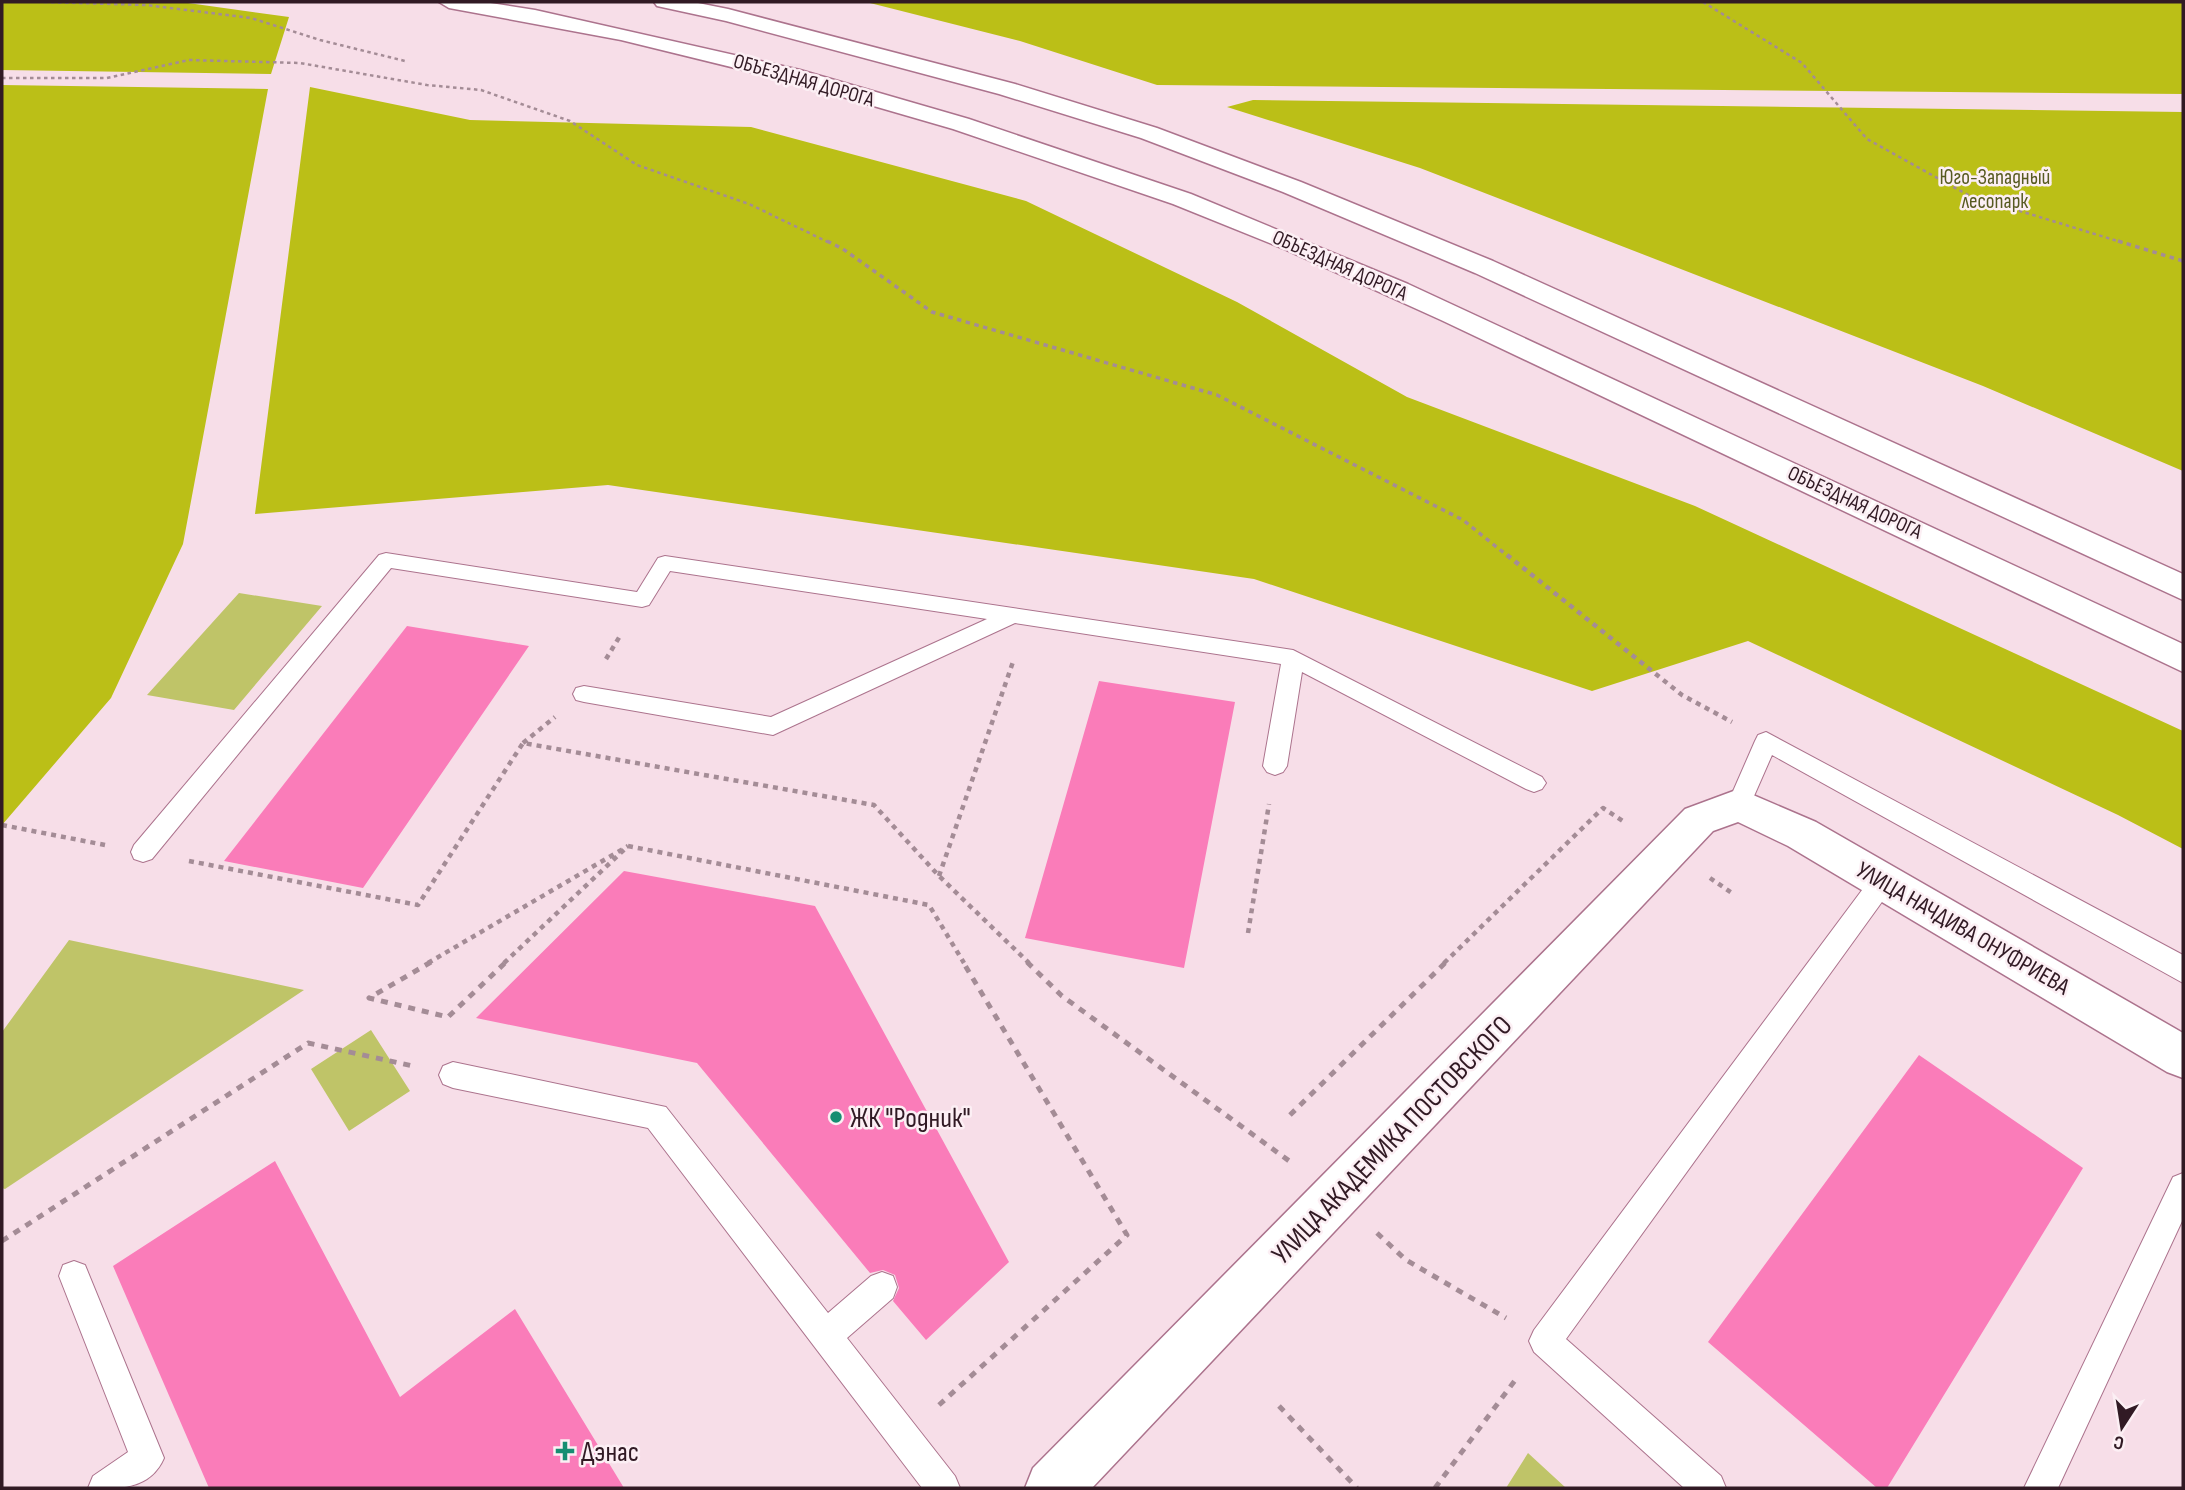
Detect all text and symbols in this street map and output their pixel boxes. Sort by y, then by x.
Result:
street label: ОБЪЕЗДНАЯ ДОРОГА [731,48,878,113]
park label: Юго-Западный лесопарк [1940,165,2050,214]
street label: ОБЪЕЗДНАЯ ДОРОГА [1268,225,1412,307]
street label: ОБЪЕЗДНАЯ ДОРОГА [1784,460,1927,545]
street label: УЛИЦА НАЧДИВА ОНУФРИЕВА [1851,855,2075,1002]
street label: УЛИЦА АКАДЕМИКА ПОСТОВСКОГО [1265,1009,1519,1271]
place label: ЖК "Родник" [850,1102,971,1135]
marker: ЖК "Родник" [828,1109,844,1125]
north arrow [2087,1392,2157,1462]
text: С [2111,1430,2126,1454]
place label: Дэнас [581,1436,639,1469]
marker: Дэнас [555,1441,575,1461]

